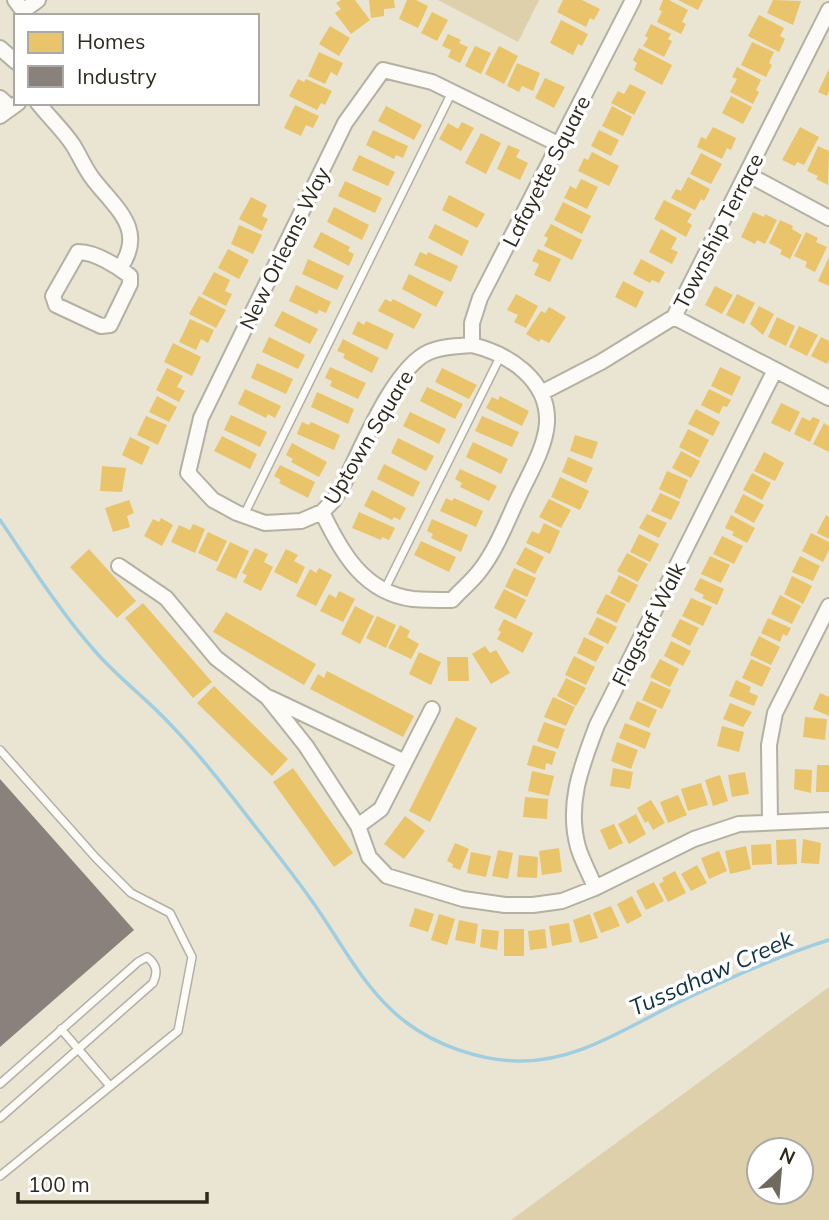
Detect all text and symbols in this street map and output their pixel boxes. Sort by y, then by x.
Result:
legend [14,14,259,105]
text: Homes [77,28,145,54]
text: Industry [77,63,157,89]
street label: Lafayette Square [497,91,595,251]
street label: Township Terrace [668,149,768,313]
street label: New Orleans Way [233,163,335,333]
street label: Uptown Square [318,365,418,509]
street label: Flagstaf Walk [606,558,690,690]
water label: Tussahaw Creek [625,923,798,1022]
north arrow [745,1136,815,1206]
text: N [776,1142,799,1170]
scale bar [18,1160,206,1204]
text: 100 m [28,1171,90,1197]

